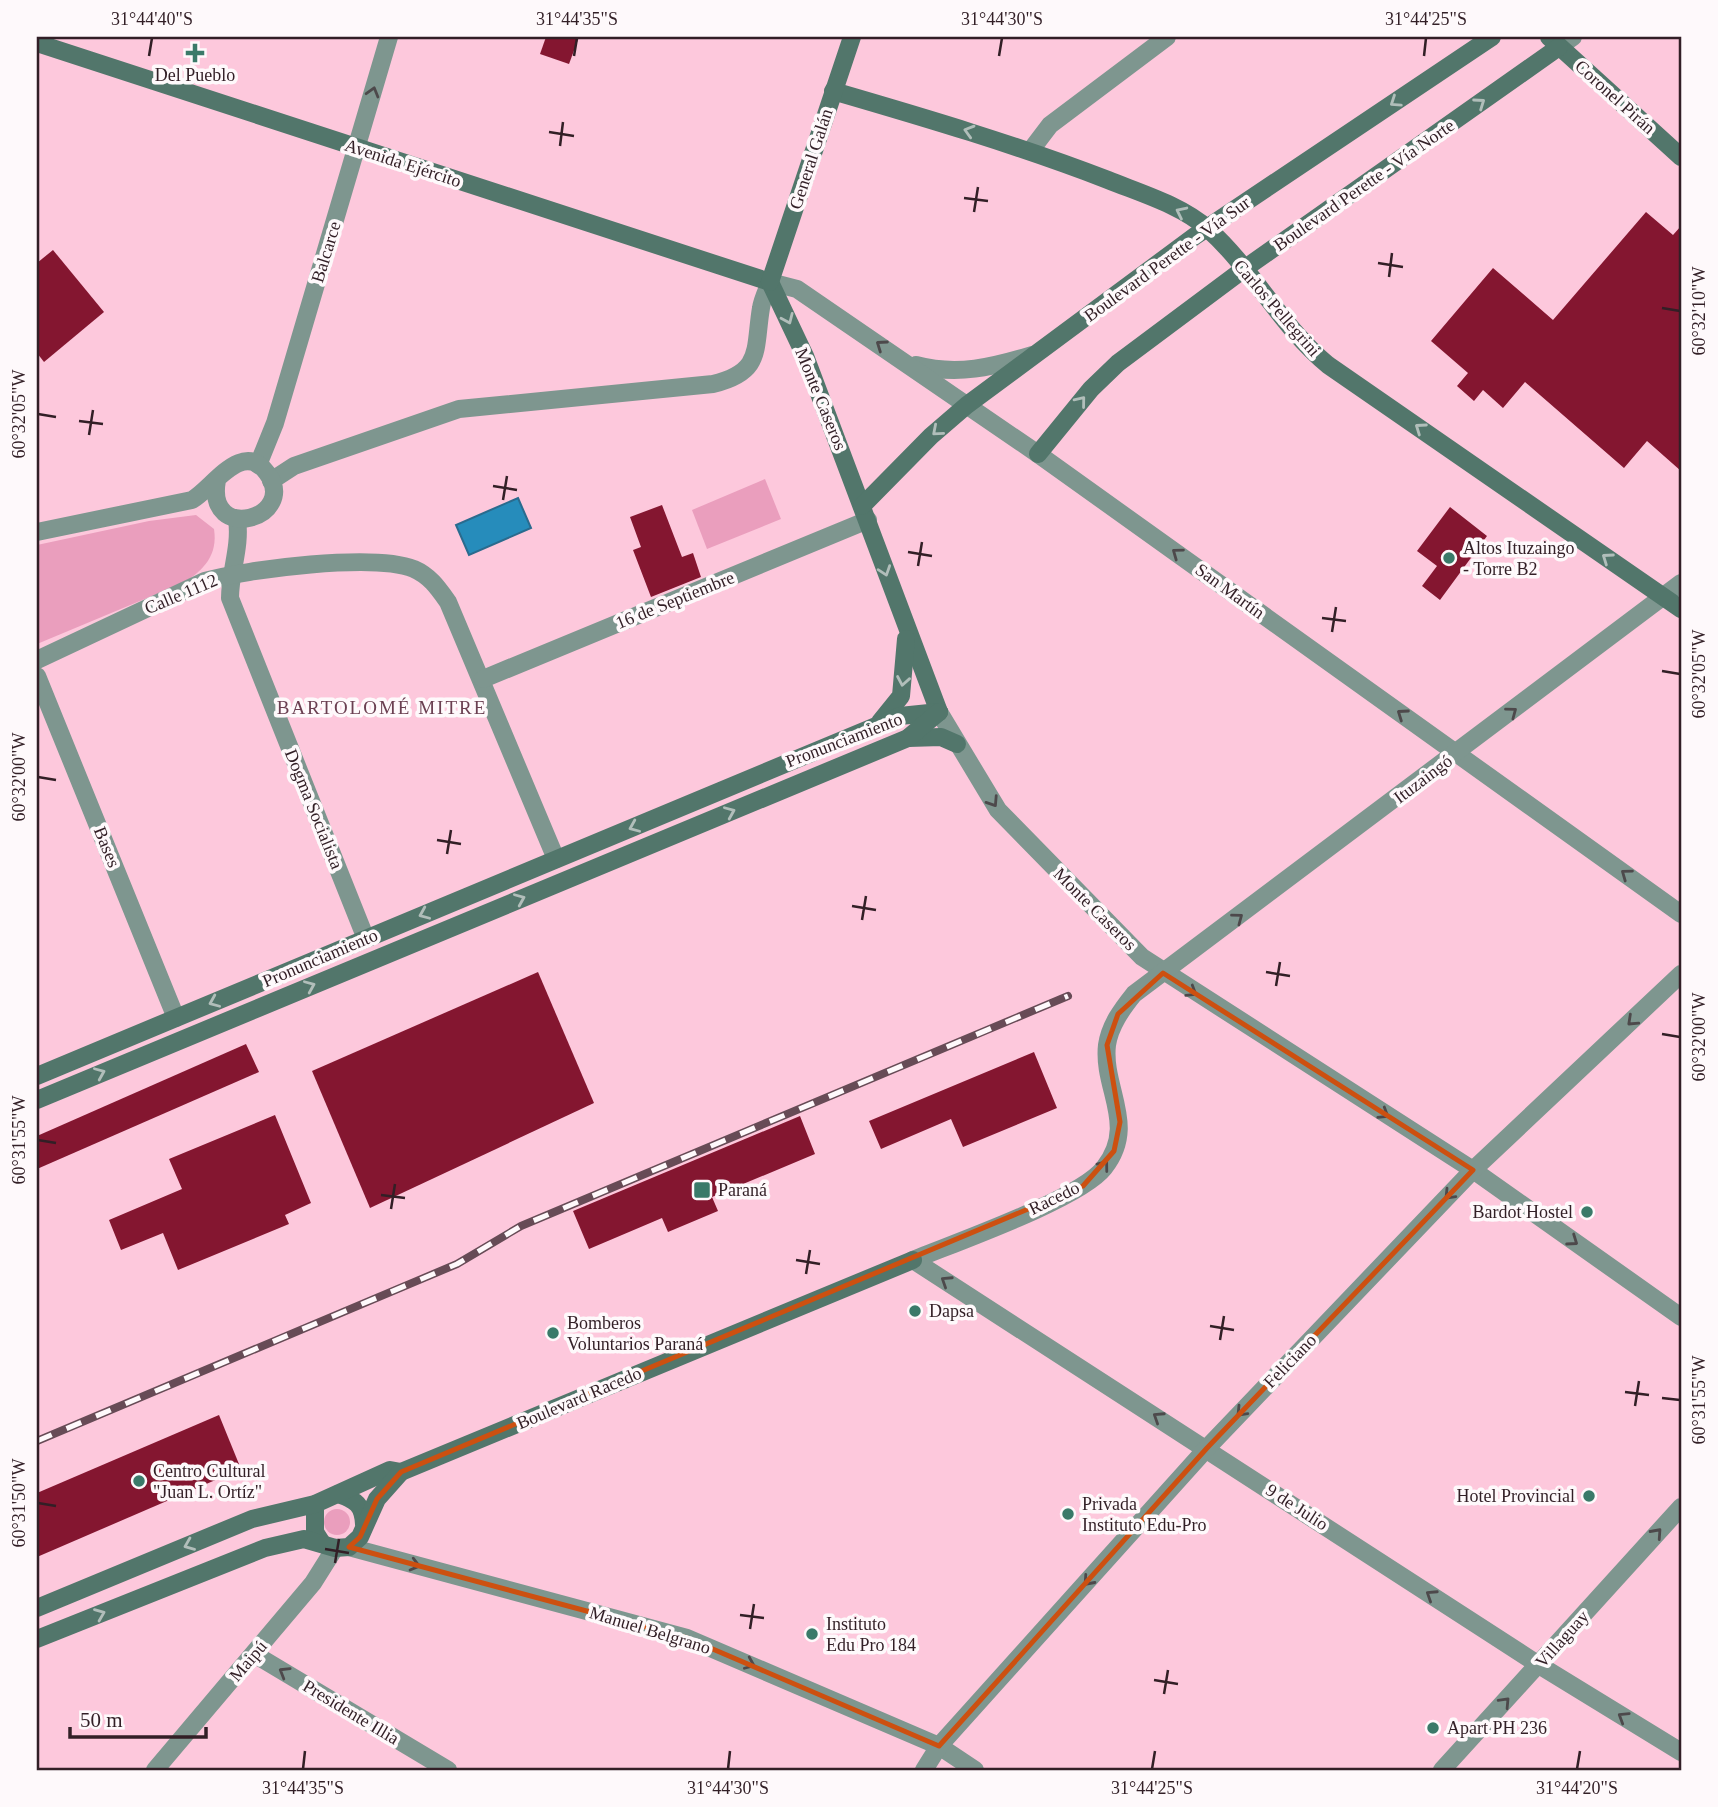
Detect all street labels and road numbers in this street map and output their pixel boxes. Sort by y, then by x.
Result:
street label: Coronel Pirán [1571,56,1659,138]
street label: General Galán [785,106,837,212]
street label: Boulevard Perette - Vía Norte [1270,115,1458,255]
street label: Avenida Ejército [342,135,464,191]
street label: Boulevard Perette - Vía Sur [1080,192,1254,326]
street label: Balcarce [307,219,345,285]
street label: Carlos Pellegrini [1230,256,1324,360]
street label: Monte Caseros [791,345,851,453]
street label: San Martín [1192,559,1268,623]
street label: 16 de Septiembre [613,567,737,633]
street label: Calle 1112 [142,570,220,618]
street label: Pronunciamiento [783,709,905,771]
street label: Dogma Socialista [281,746,347,872]
street label: Ituzaingó [1390,751,1456,807]
street label: Bases [90,824,124,870]
street label: Monte Caseros [1050,864,1140,954]
street label: Pronunciamiento [259,925,381,991]
street label: Racedo [1025,1177,1083,1219]
street label: Feliciano [1260,1330,1320,1392]
street label: Boulevard Racedo [514,1363,644,1433]
street label: 9 de Julio [1262,1480,1332,1534]
street label: Manuel Belgrano [587,1602,713,1658]
street label: Villaguay [1531,1606,1593,1672]
street label: Maipú [225,1637,271,1685]
street label: Presidente Illia [299,1675,403,1749]

